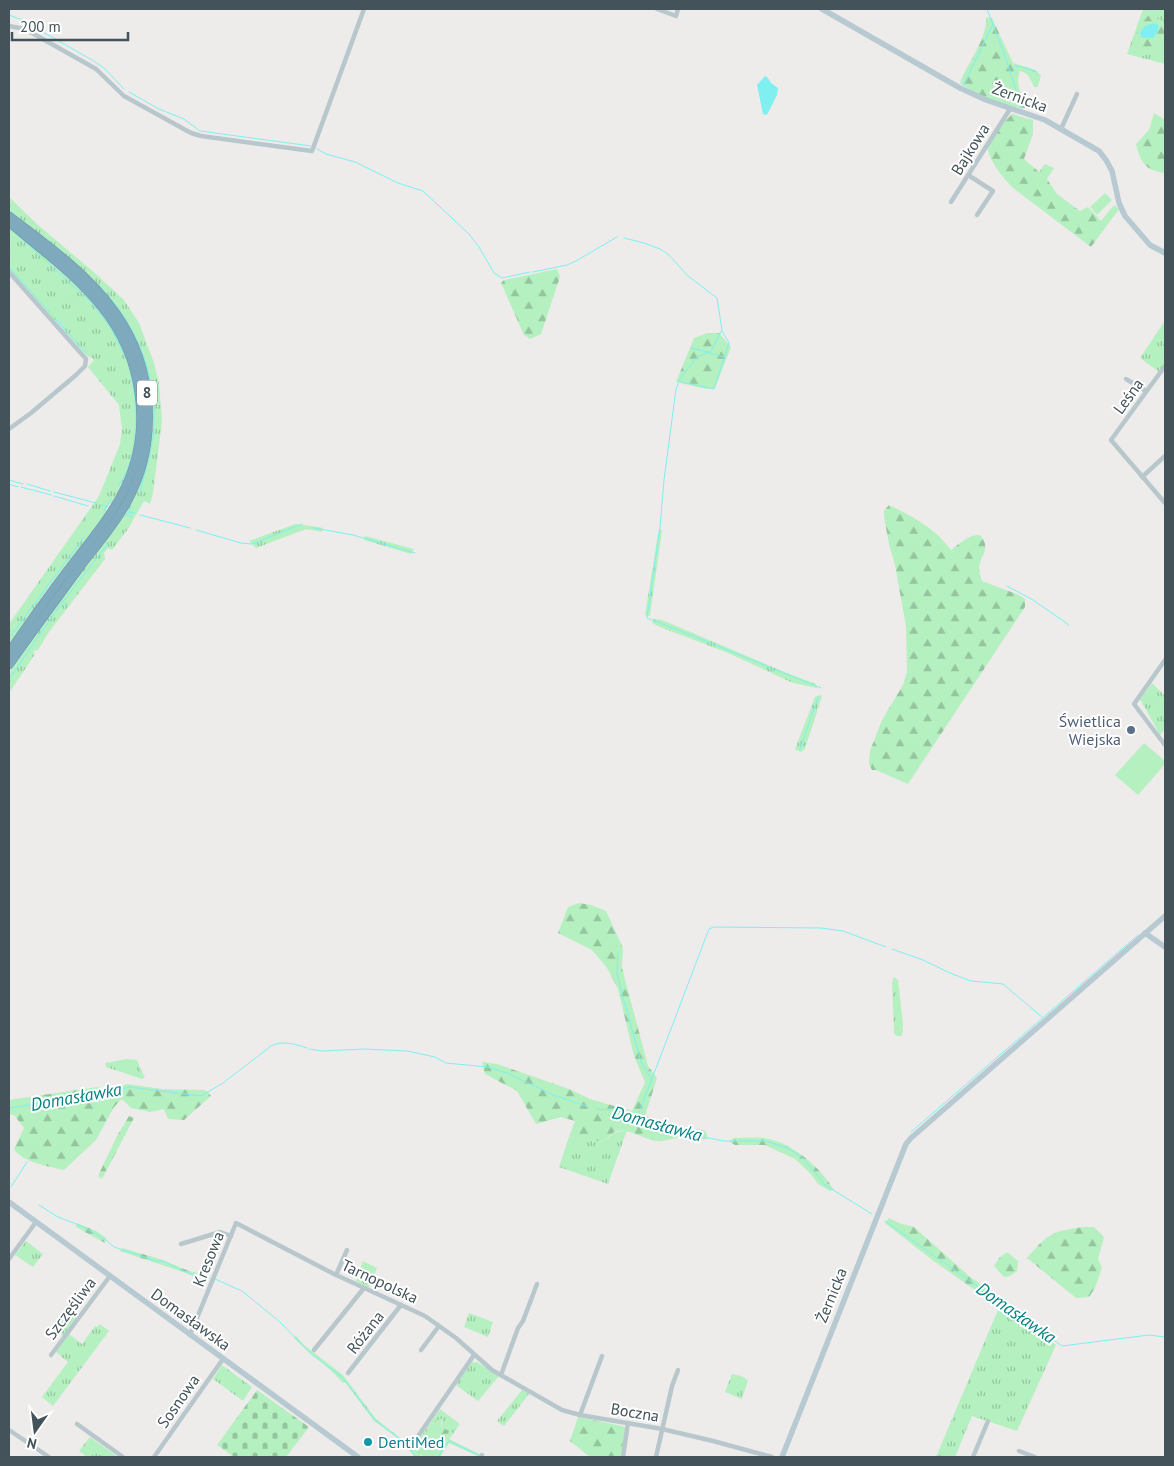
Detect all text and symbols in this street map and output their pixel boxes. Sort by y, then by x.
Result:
scale bar [12,10,129,42]
text: 200 m [20,17,61,36]
street label: Żernicka [990,78,1050,116]
street label: Bajkowa [946,119,994,179]
street label: Leśna [1108,374,1148,418]
road number: 8 [137,380,157,406]
place label: Świetlica Wiejska [1059,711,1121,749]
marker: Świetlica Wiejska [1125,724,1137,736]
water label: Domasławka [29,1077,124,1116]
water label: Domasławka [610,1100,705,1147]
street label: Kresowa [188,1228,228,1290]
street label: Tarnopolska [339,1255,421,1307]
street label: Żernicka [811,1265,851,1325]
street label: Szczęśliwa [40,1273,100,1343]
water label: Domasławka [972,1277,1061,1349]
street label: Domasławska [147,1283,235,1355]
street label: Różana [342,1307,388,1357]
street label: Sosnowa [152,1370,204,1432]
street label: Boczna [609,1398,661,1426]
north arrow [10,1406,60,1456]
place label: DentiMed [378,1432,444,1452]
text: N [25,1434,38,1453]
marker: DentiMed [362,1436,374,1448]

